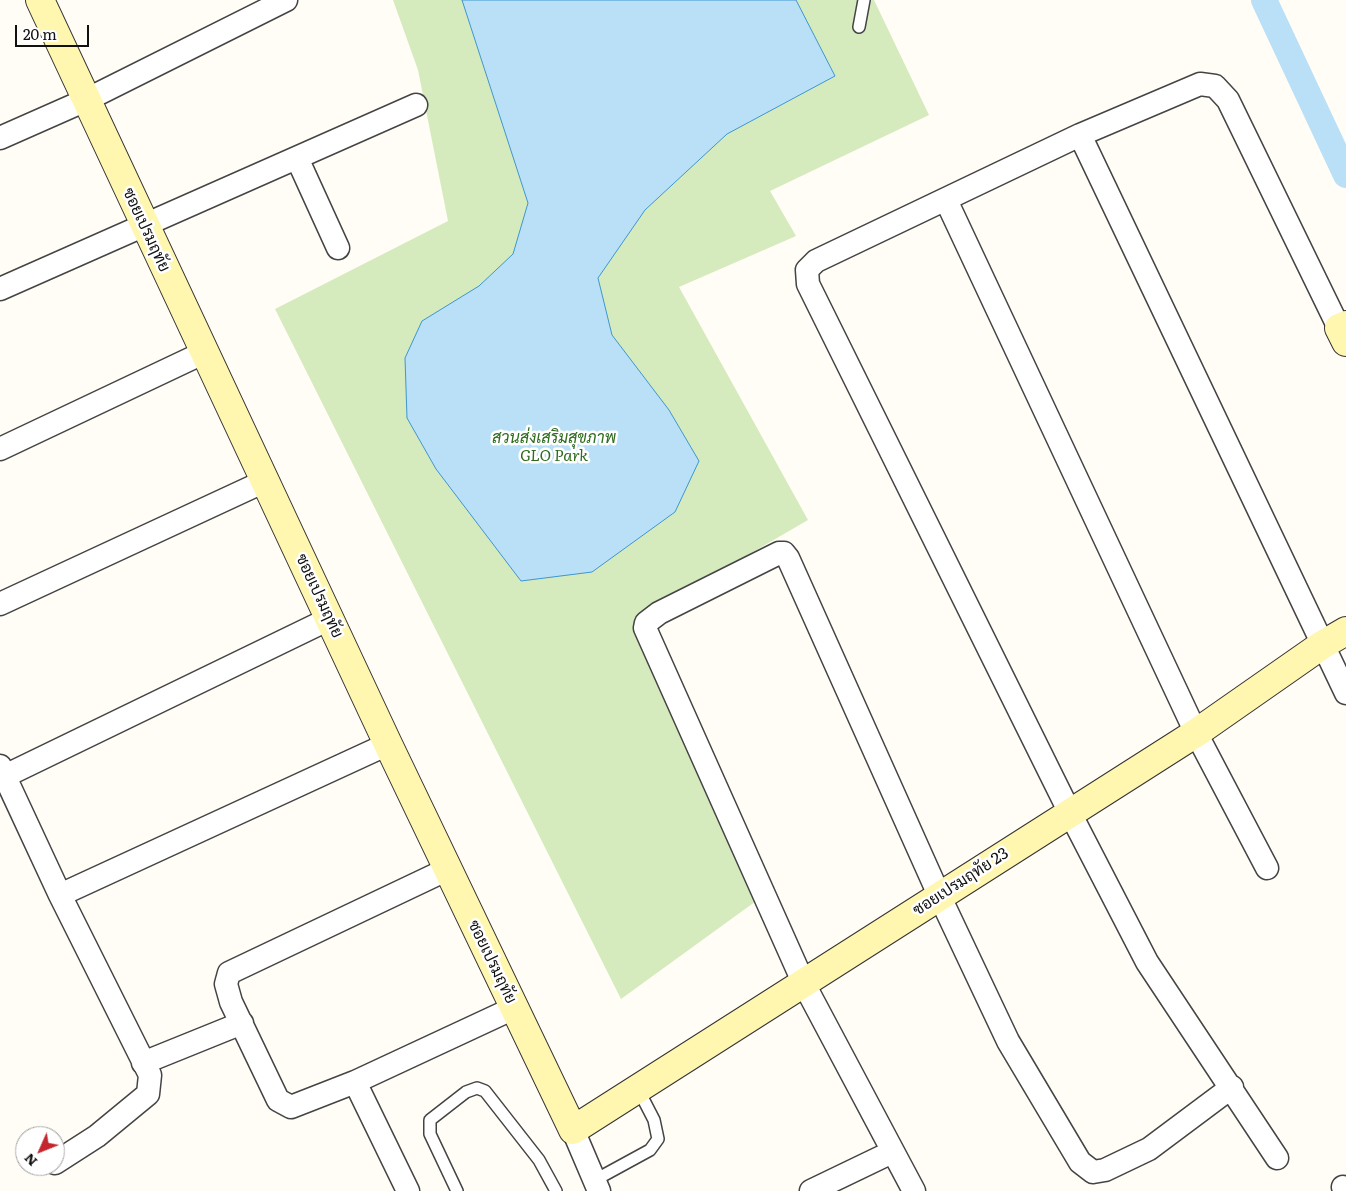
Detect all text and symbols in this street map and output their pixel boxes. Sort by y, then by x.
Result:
scale bar [18,15,91,47]
text: 20 m [23,22,57,45]
street label: ซอยเปรมฤทัย [118,185,174,275]
park label: สวนส่งเสริมสุขภาพ GLO Park [492,428,616,466]
street label: ซอยเปรมฤทัย [291,551,347,641]
street label: ซอยเปรมฤทัย 23 [909,844,1013,920]
street label: ซอยเปรมฤทัย [464,917,520,1007]
north arrow [15,1126,65,1176]
text: N [19,1150,41,1172]

